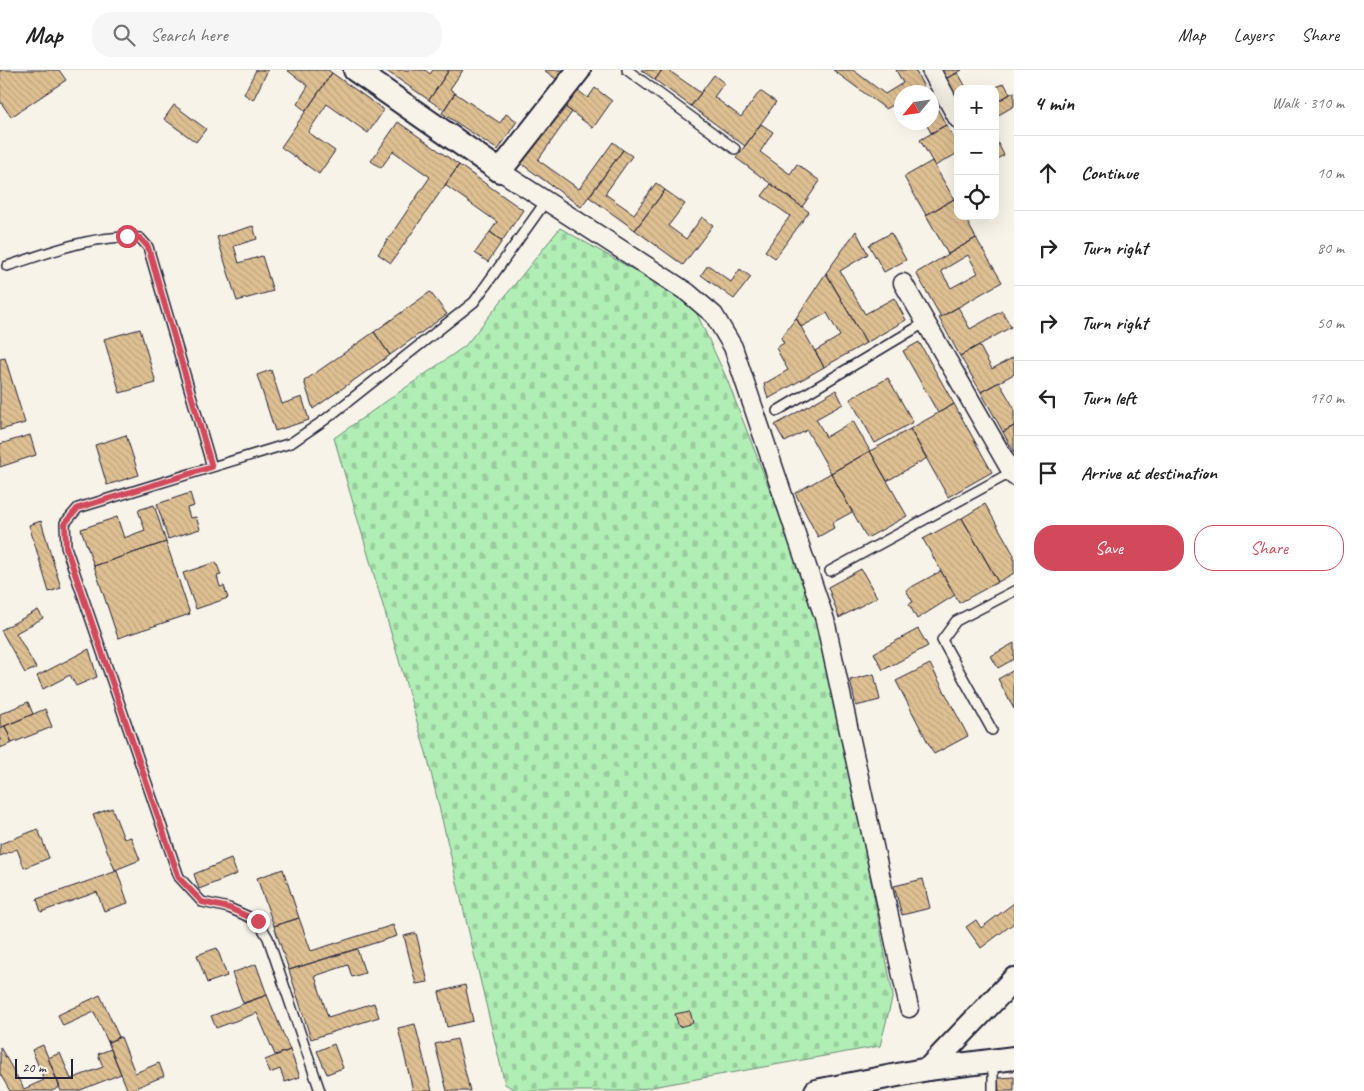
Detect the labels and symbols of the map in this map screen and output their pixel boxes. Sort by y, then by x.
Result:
north arrow [894,85,939,130]
route start [116,225,139,248]
route end [247,910,270,933]
scale bar [15,1056,72,1079]

